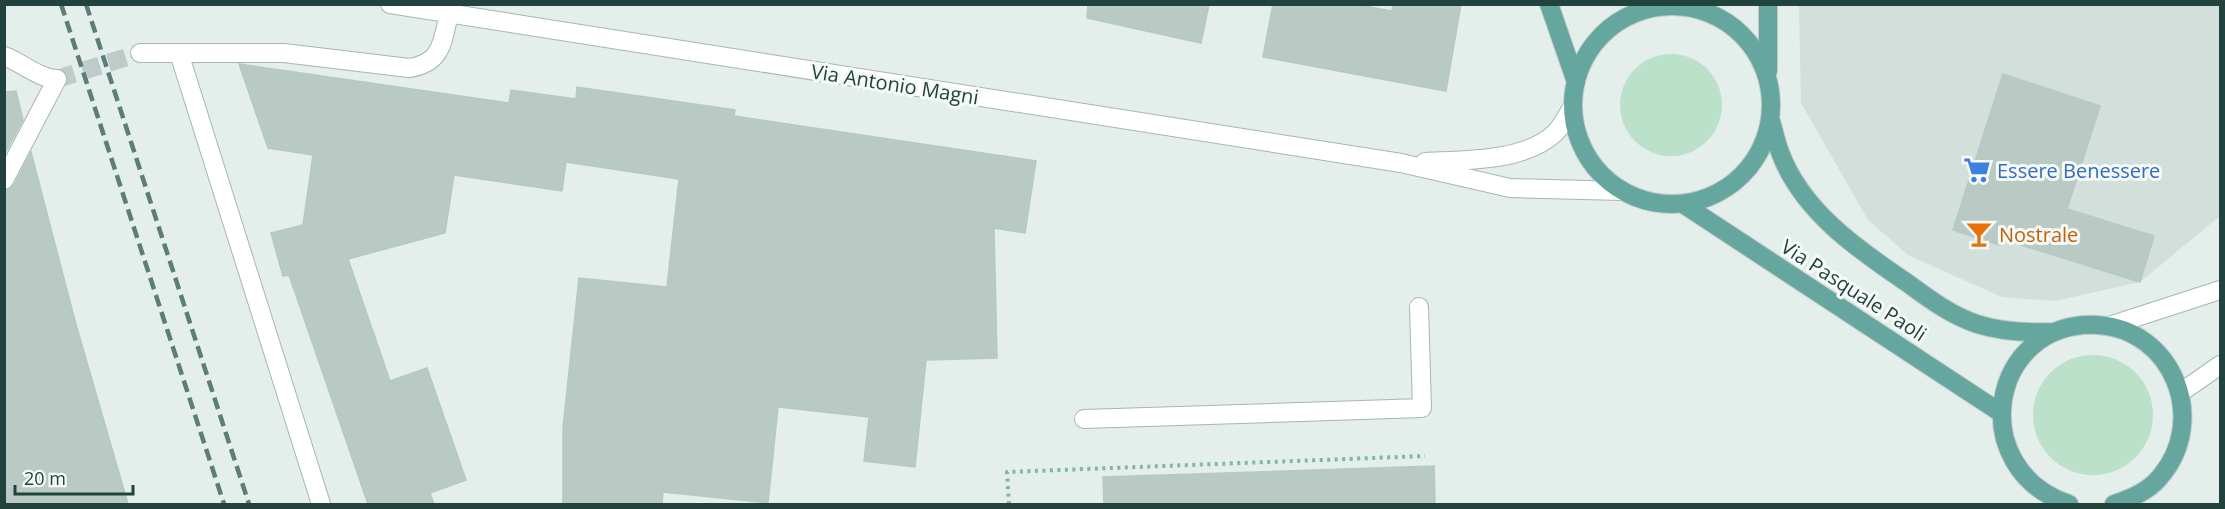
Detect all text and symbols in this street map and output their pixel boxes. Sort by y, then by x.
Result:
street label: Via Antonio Magni [809,57,981,111]
supermarket icon: Essere Benessere [1962,155,1992,185]
place label: Essere Benessere [1997,157,2160,184]
bar icon: Nostrale [1964,219,1994,249]
place label: Nostrale [1999,221,2078,248]
street label: Via Pasquale Paoli [1776,233,1932,347]
scale bar [15,458,134,496]
text: 20 m [24,466,66,490]

